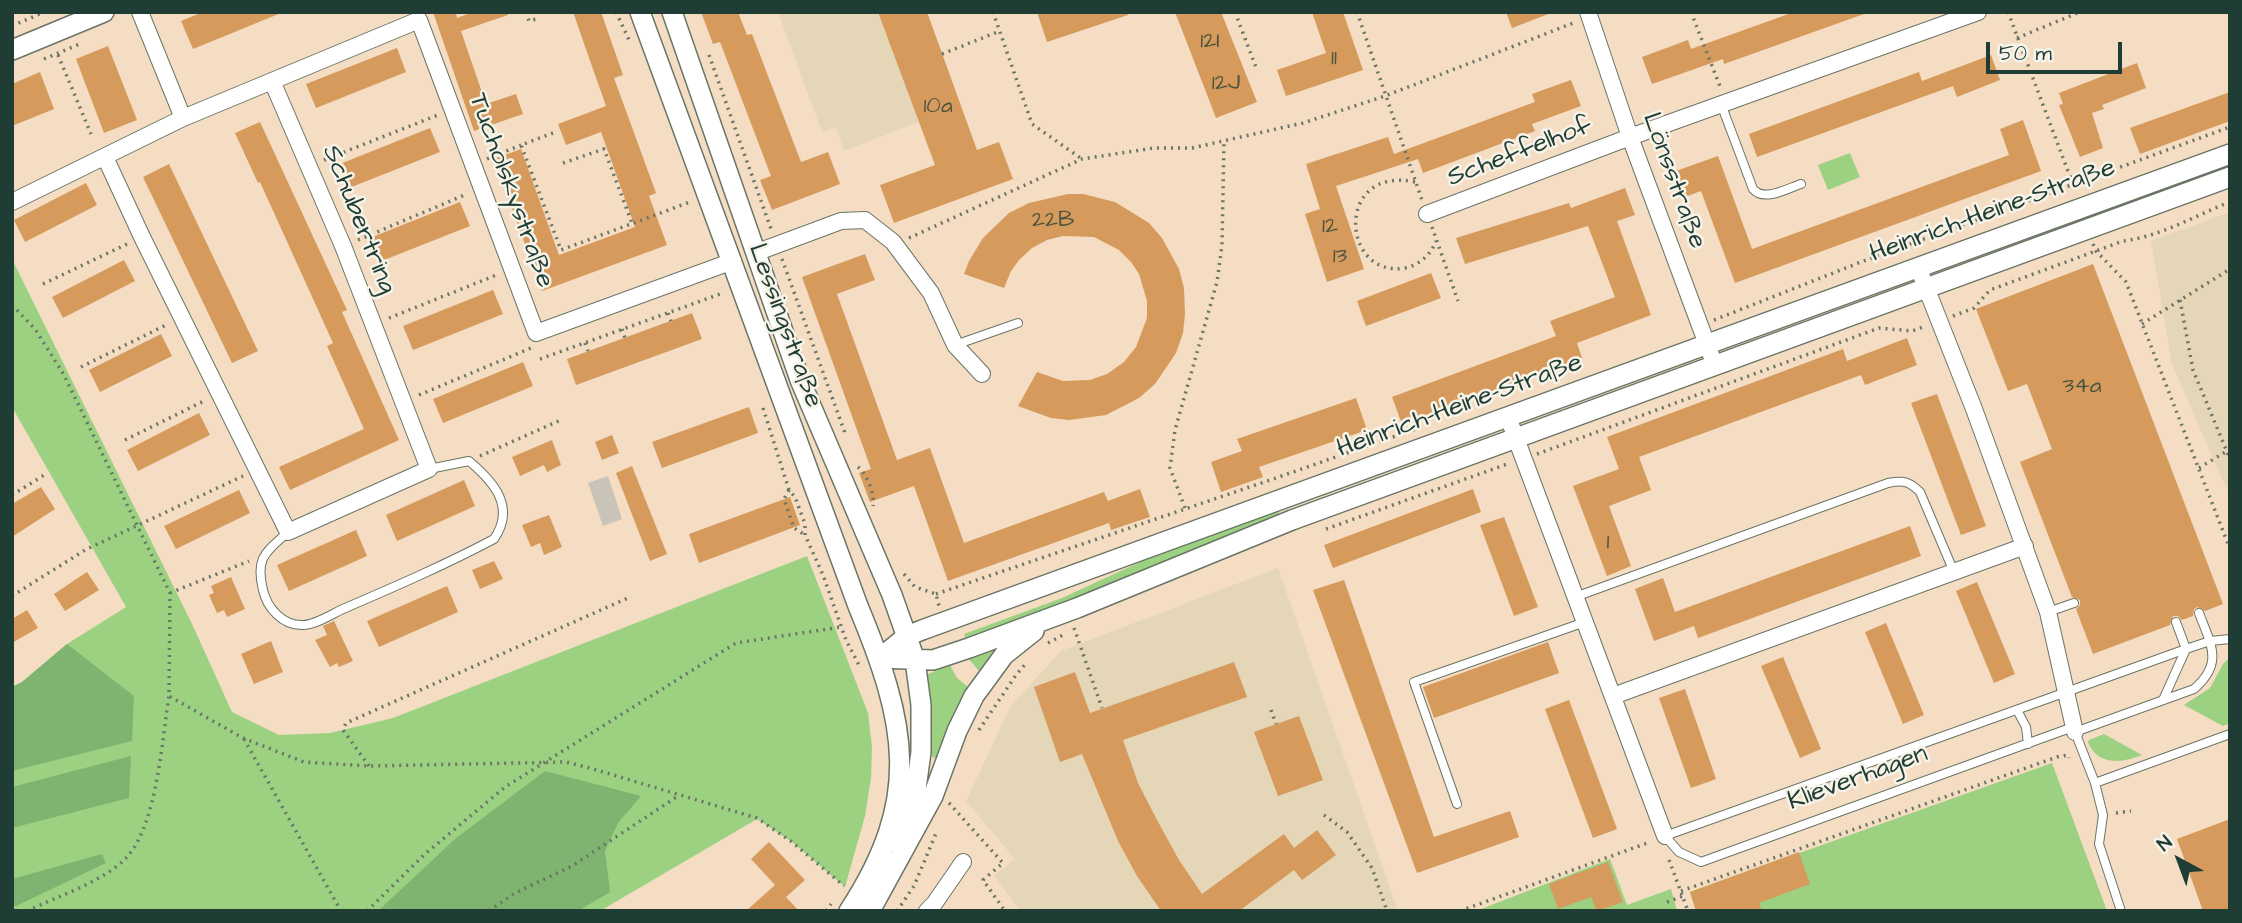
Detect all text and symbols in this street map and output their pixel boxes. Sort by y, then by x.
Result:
house number: 12I [1200,28,1220,56]
scale bar [1990,28,2126,72]
text: 50 m [1999,39,2052,68]
house number: 11 [1331,45,1337,73]
house number: 12J [1212,70,1240,98]
street label: Tucholskystraße [460,90,560,292]
house number: 10a [923,93,953,121]
street label: Lönsstraße [1634,109,1712,253]
street label: Scheffelhof [1443,111,1597,195]
street label: Schubertring [314,141,402,299]
street label: Heinrich-Heine-Straße [1866,153,2120,271]
house number: 22B [1032,207,1074,235]
house number: 12 [1322,213,1338,241]
street label: Lessingstraße [740,240,828,412]
house number: 13 [1333,243,1347,271]
street label: Heinrich-Heine-Straße [1333,348,1587,466]
house number: 34a [2062,373,2102,401]
house number: 1 [1607,529,1609,557]
street label: Klieverhagen [1784,739,1932,819]
north arrow [2144,825,2214,895]
text: N [2152,830,2178,858]

